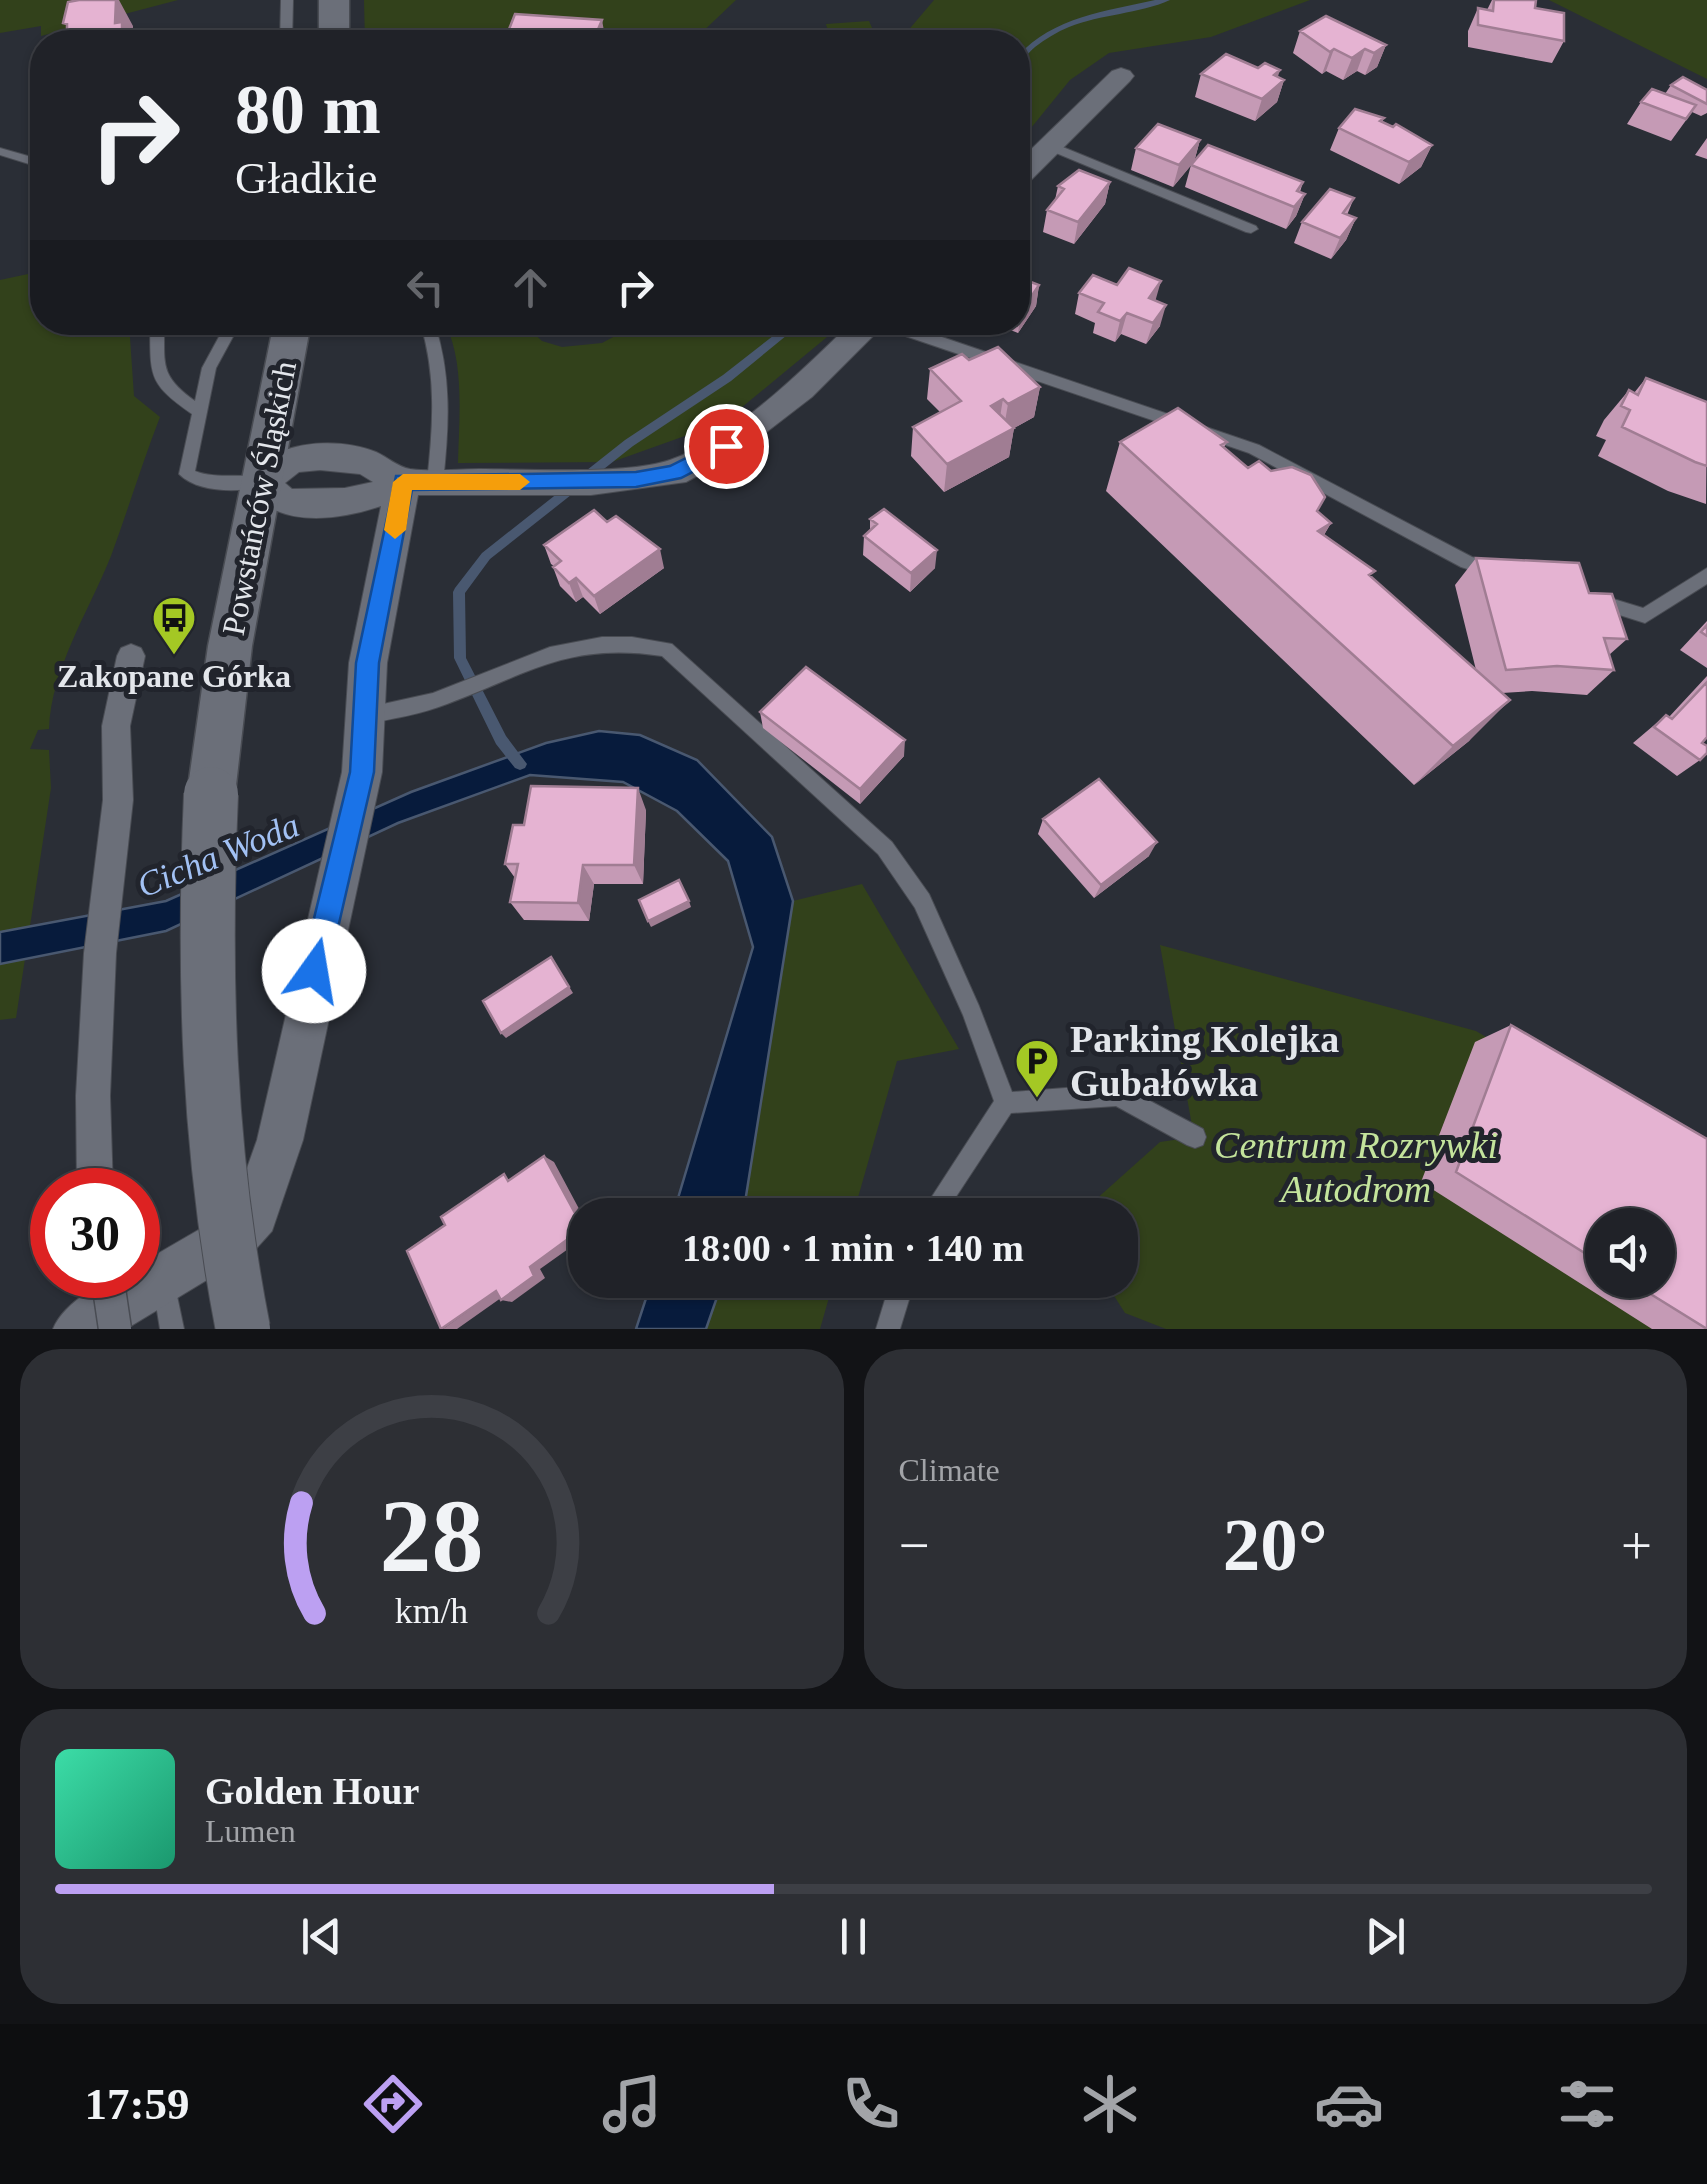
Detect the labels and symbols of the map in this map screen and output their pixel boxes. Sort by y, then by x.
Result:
street label: Powstańców Śląskich [215,358,303,638]
pin [684,404,769,489]
bus stop icon: Zakopane Górka [151,595,197,656]
place label: Zakopane Górka [57,658,291,694]
water label: Cicha Woda [132,805,305,906]
position arrow [262,919,366,1023]
place label: Parking Kolejka Gubałówka [1070,1018,1339,1104]
parking icon: Parking Kolejka Gubałówka [1014,1038,1060,1099]
park label: Centrum Rozrywki Autodrom [1214,1124,1498,1210]
speed limit sign: 30 [30,1168,160,1298]

